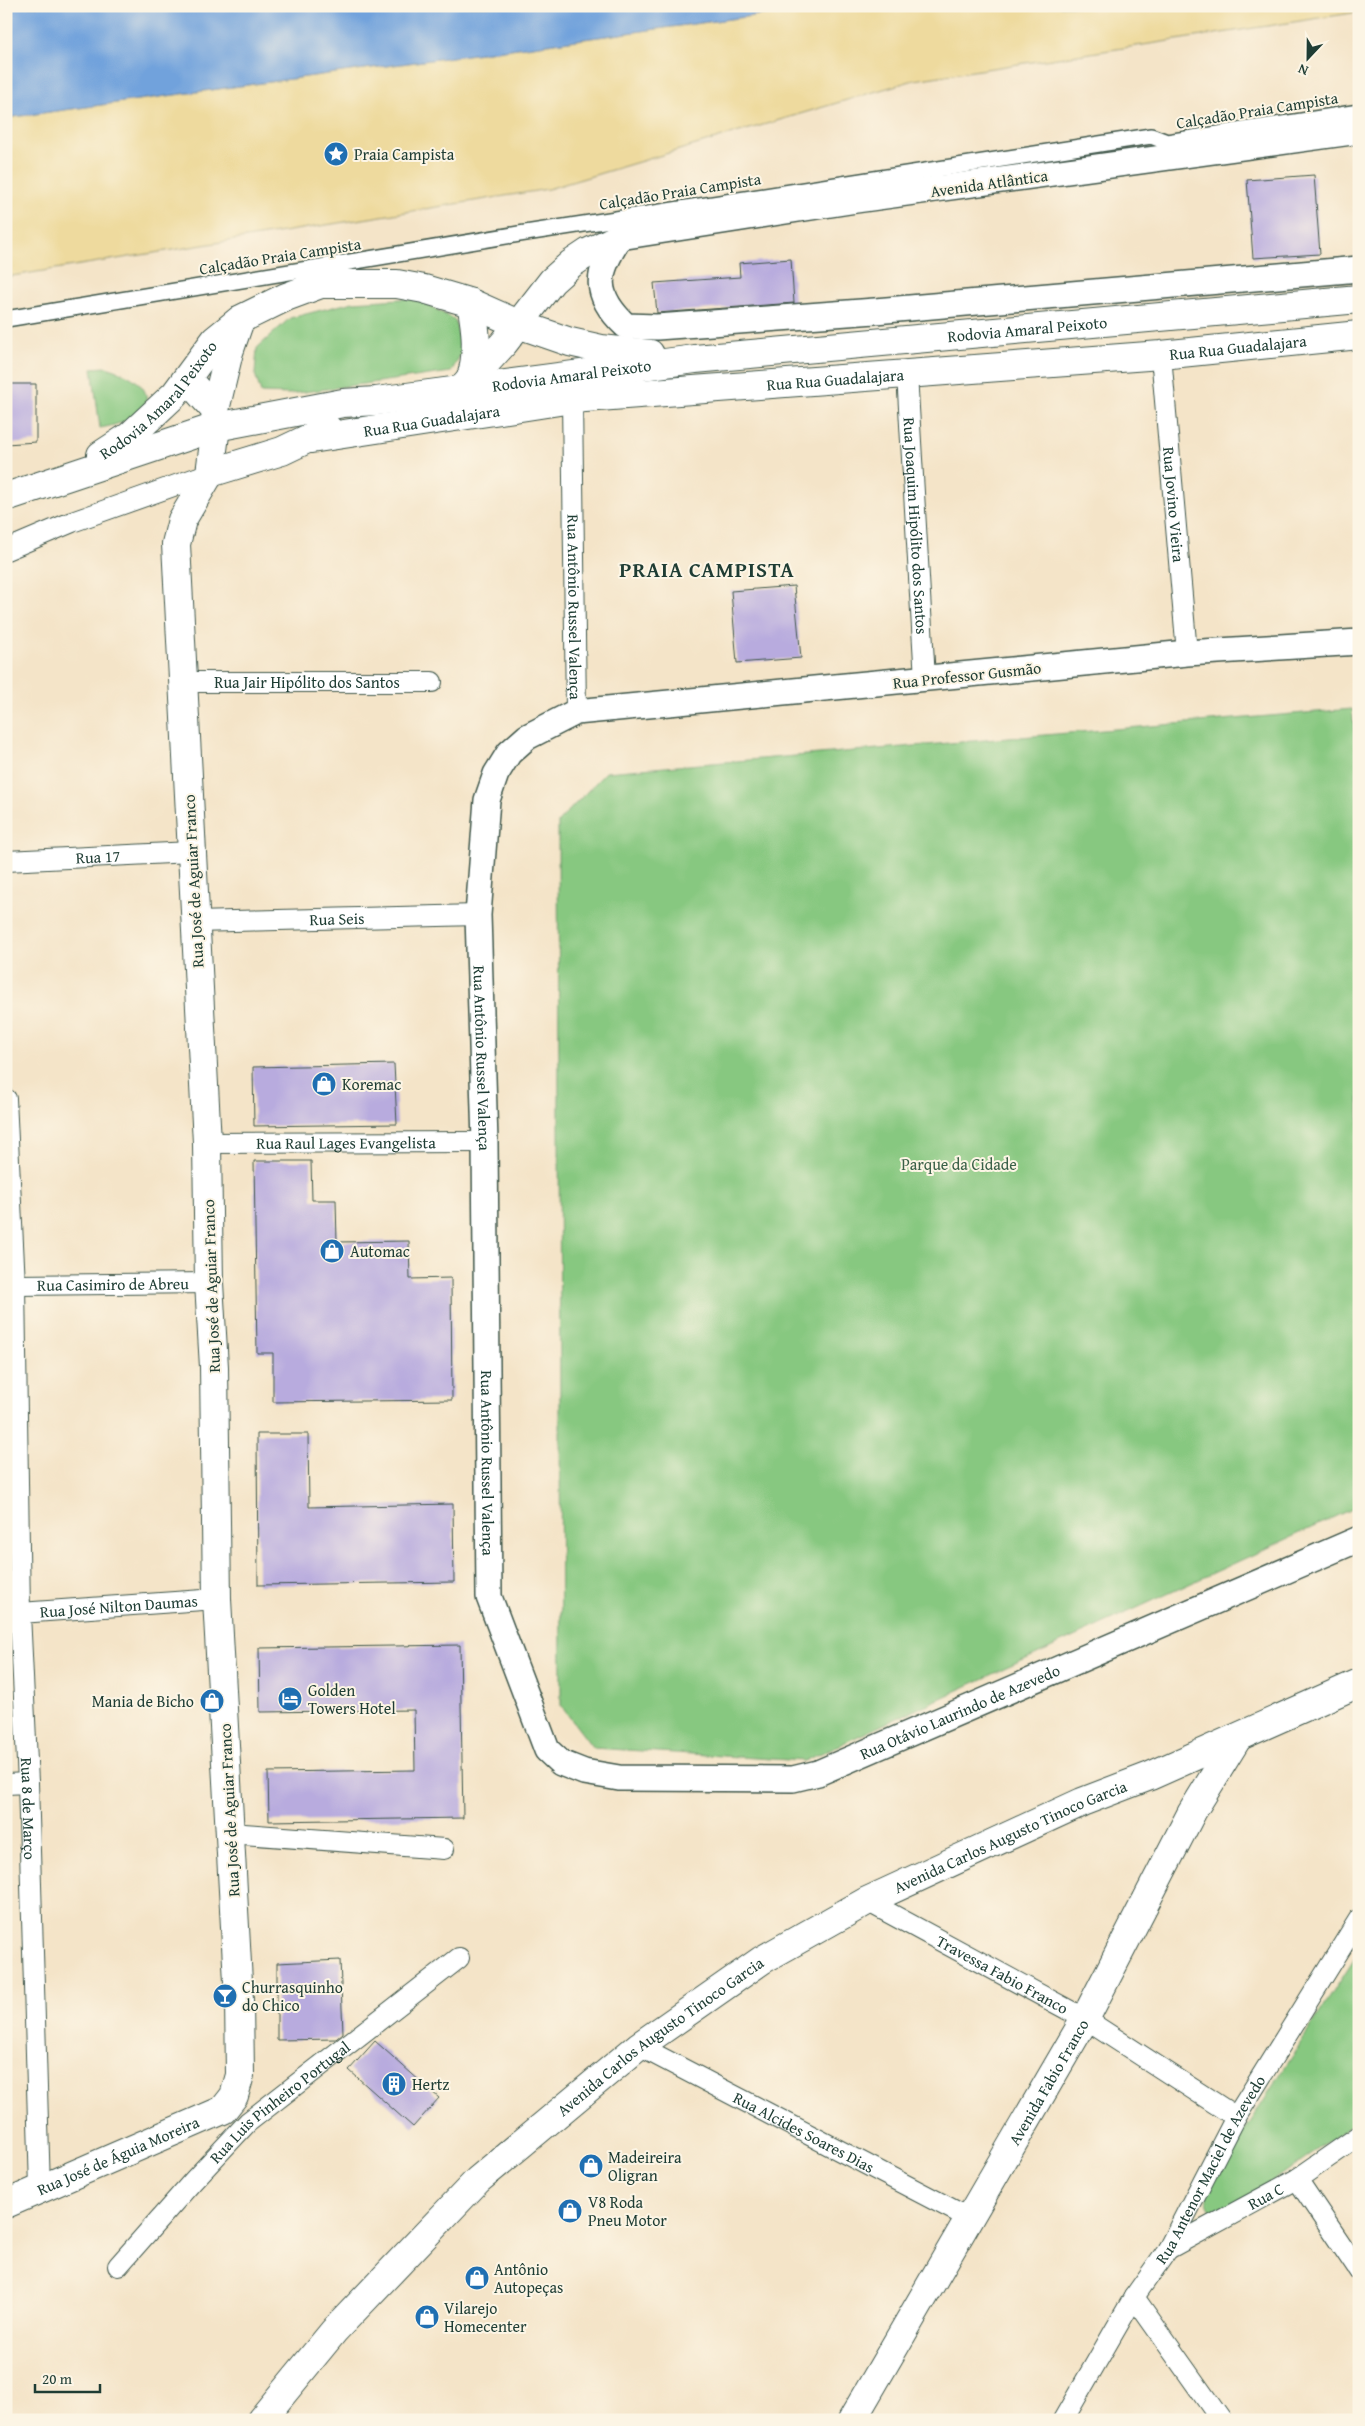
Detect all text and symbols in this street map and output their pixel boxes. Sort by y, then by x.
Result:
north arrow [1282,32,1332,82]
text: N [1294,59,1311,81]
street label: Calçadão Praia Campista [1174,85,1340,135]
place icon: Praia Campista [323,141,349,167]
place label: Praia Campista [354,142,455,166]
street label: Avenida Atlântica [929,163,1050,203]
street label: Calçadão Praia Campista [597,166,763,216]
street label: Calçadão Praia Campista [197,231,363,281]
street label: Rodovia Amaral Peixoto [946,310,1108,348]
street label: Rua Rua Guadalajara [1168,328,1308,366]
street label: Rodovia Amaral Peixoto [94,336,223,465]
street label: Rodovia Amaral Peixoto [491,353,653,398]
street label: Rua Rua Guadalajara [766,362,905,396]
street label: Rua Rua Guadalajara [362,398,502,443]
street label: Rua Joaquim Hipólito dos Santos [898,417,934,635]
street label: Rua Jovino Vieira [1157,446,1191,564]
street label: Rua Antônio Russel Valença [561,514,588,700]
district label: PRAIA CAMPISTA [619,554,795,585]
street label: Rua Professor Gusmão [892,655,1042,695]
street label: Rua Jair Hipólito dos Santos [214,670,400,694]
street label: Rua José de Aguiar Franco [176,794,210,968]
street label: Rua 17 [75,843,121,870]
street label: Rua Seis [309,906,365,931]
street label: Rua Antônio Russel Valença [468,965,497,1151]
shop icon: Koremac [311,1071,337,1097]
place label: Koremac [342,1072,401,1096]
street label: Rua Raul Lages Evangelista [256,1130,436,1155]
park label: Parque da Cidade [901,1152,1017,1176]
street label: Rua José de Aguiar Franco [196,1199,226,1373]
shop icon: Automac [319,1238,345,1264]
place label: Automac [350,1239,410,1263]
street label: Rua Casimiro de Abreu [37,1271,189,1297]
street label: Rua Antônio Russel Valença [475,1370,501,1556]
street label: Rua José Nilton Daumas [39,1588,199,1624]
street label: Rua Otávio Laurindo de Azevedo [856,1658,1064,1766]
place label: Golden Towers Hotel [308,1678,396,1720]
hotel icon: Golden Towers Hotel [277,1686,303,1712]
shop icon: Mania de Bicho [199,1688,225,1714]
place label: Mania de Bicho [92,1689,194,1713]
street label: Rua José de Aguiar Franco [212,1723,246,1897]
street label: Rua 8 de Março [15,1757,42,1860]
street label: Avenida Carlos Augusto Tinoco Garcia [890,1774,1131,1899]
street label: Travessa Fabio Franco [932,1929,1073,2020]
street label: Avenida Carlos Augusto Tinoco Garcia [552,1950,769,2122]
place label: Churrasquinho do Chico [242,1975,343,2017]
bar icon: Churrasquinho do Chico [212,1983,238,2009]
street label: Avenida Fabio Franco [1002,2014,1095,2150]
street label: Rua Luis Pinheiro Portugal [204,2035,356,2168]
street label: Rua Antenor Maciel de Azevedo [1149,2070,1271,2269]
building icon: Hertz [381,2071,407,2097]
place label: Hertz [412,2072,449,2096]
street label: Rua Alcides Soares Dias [729,2085,879,2179]
street label: Rua José de Águia Moreira [33,2110,203,2201]
place label: Madeireira Oligran [608,2145,682,2187]
shop icon: Madeireira Oligran [578,2153,604,2179]
street label: Rua C [1243,2176,1288,2216]
place label: V8 Roda Pneu Motor [588,2190,667,2232]
shop icon: V8 Roda Pneu Motor [557,2198,583,2224]
place label: Antônio Autopeças [494,2257,563,2299]
shop icon: Antônio Autopeças [464,2265,490,2291]
place label: Vilarejo Homecenter [444,2296,527,2338]
shop icon: Vilarejo Homecenter [414,2304,440,2330]
scale bar [35,2361,100,2393]
text: 20 m [42,2368,73,2389]

